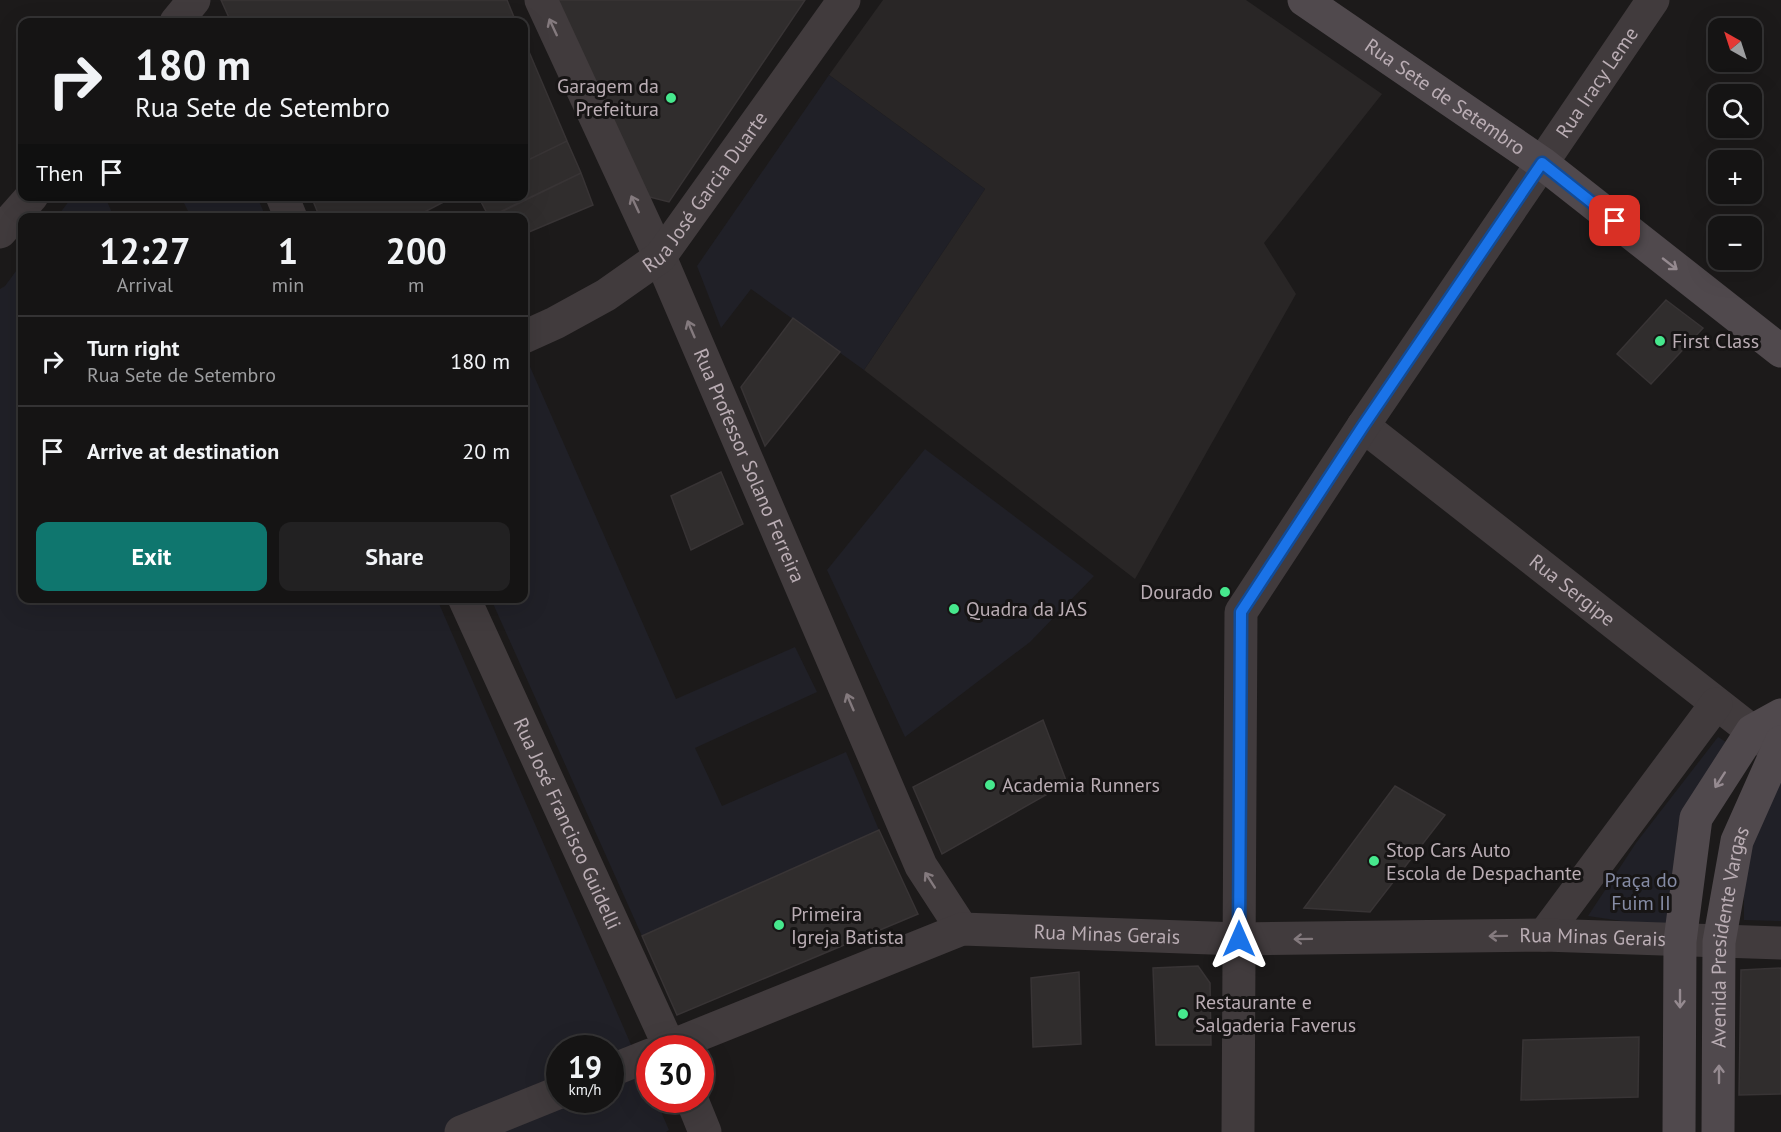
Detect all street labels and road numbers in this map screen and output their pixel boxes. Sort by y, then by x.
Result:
street label: Rua Iracy Leme [1550,22,1644,143]
street label: Rua Sete de Setembro [1360,32,1530,161]
street label: Rua José Garcia Duarte [637,106,773,278]
street label: Rua Professor Solano Ferreira [688,344,811,586]
street label: Rua Sergipe [1524,548,1621,632]
street label: Rua José Francisco Guidelli [508,713,627,934]
street label: Avenida Presidente Vargas [1705,822,1755,1048]
street label: Rua Minas Gerais [1033,919,1181,950]
street label: Rua Minas Gerais [1519,922,1666,952]

